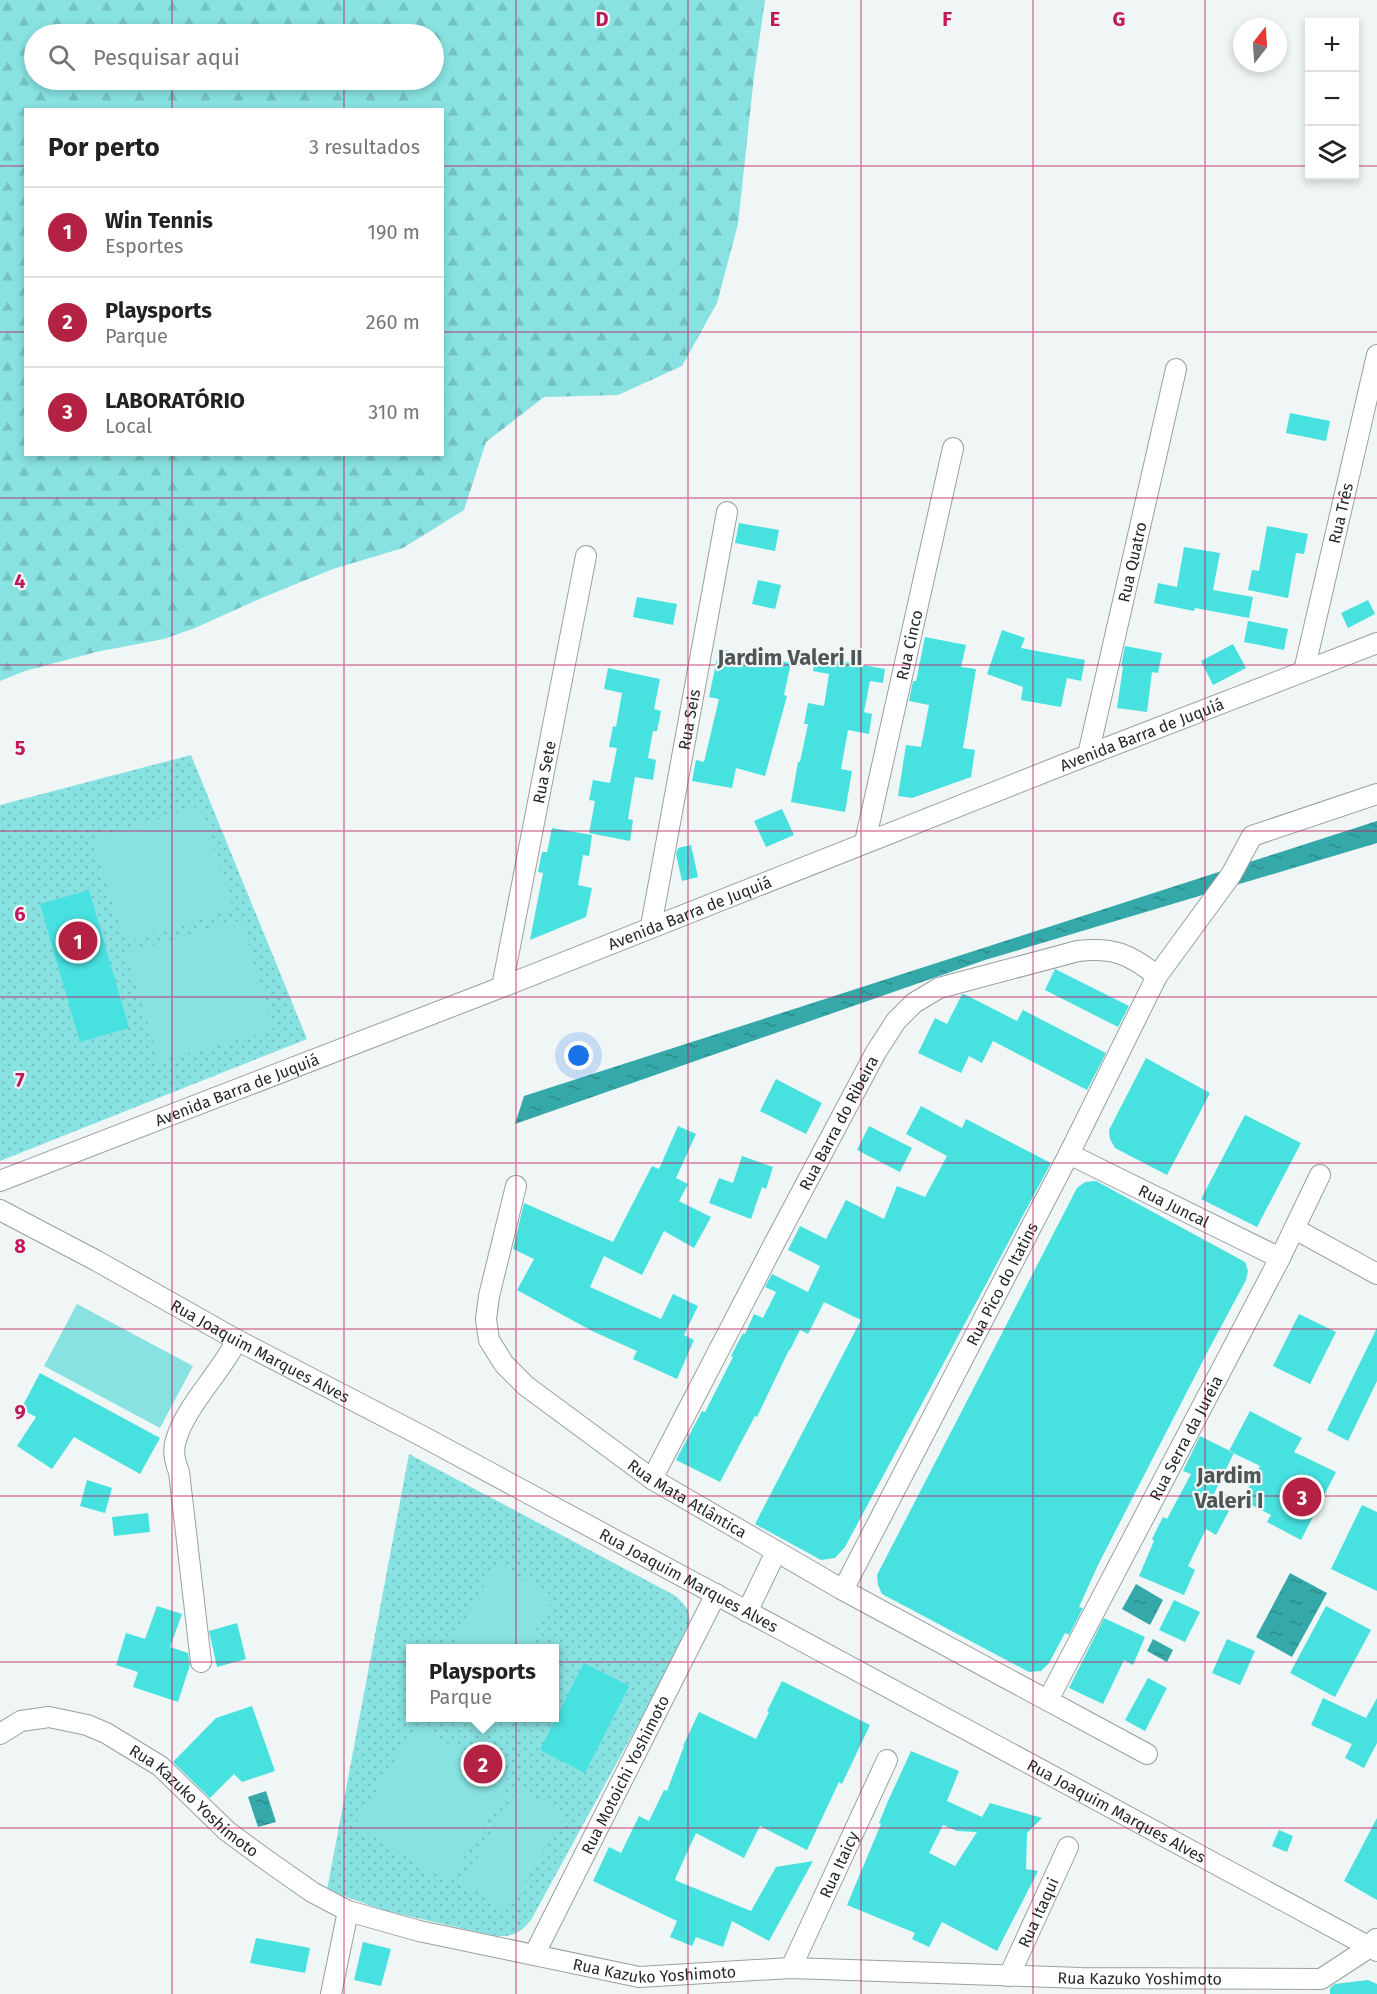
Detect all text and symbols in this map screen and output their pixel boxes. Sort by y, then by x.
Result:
text: D [595,7,609,31]
text: E [770,7,780,31]
text: F [942,7,952,31]
text: G [1113,7,1125,31]
north arrow [1233,18,1287,72]
map controls [1305,18,1359,180]
button: + [1305,18,1359,72]
search box [24,24,444,90]
icon: search [45,41,78,74]
text: Pesquisar aqui [93,44,240,71]
button: − [1305,72,1359,126]
button: layers [1305,126,1359,180]
text: Por perto [48,132,160,163]
text: 3 resultados [309,135,420,159]
text: Win Tennis [105,207,213,234]
text: 1 [63,220,72,244]
text: 190 m [367,220,420,244]
text: Esportes [105,234,183,258]
text: Playsports [105,297,212,324]
text: 2 [62,310,73,334]
text: 260 m [366,310,420,334]
text: Parque [105,324,168,348]
text: LABORATÓRIO [105,387,245,414]
text: 3 [62,400,73,424]
text: 310 m [368,400,420,424]
text: Local [105,414,152,438]
street label: Rua Três [1324,481,1357,545]
street label: Rua Quatro [1114,520,1150,604]
text: 4 [14,569,26,593]
street label: Rua Cinco [892,608,926,682]
district label: Jardim Valeri II [716,644,863,671]
street label: Rua Seis [674,688,704,751]
street label: Avenida Barra de Juquiá [1057,694,1226,775]
text: 5 [15,736,26,760]
street label: Rua Sete [528,739,559,805]
street label: Avenida Barra de Juquiá [605,872,774,954]
text: 6 [14,902,26,926]
pin: 1 [58,918,98,964]
your location [564,1041,593,1070]
street label: Avenida Barra de Juquiá [152,1049,322,1130]
street label: Rua Barra do Ribeira [795,1052,882,1193]
text: 7 [15,1068,25,1092]
street label: Rua Juncal [1136,1180,1213,1231]
street label: Rua Pico do Itatins [962,1219,1042,1349]
text: 8 [14,1234,26,1258]
street label: Rua Joaquim Marques Alves [168,1295,353,1406]
street label: Rua Serra da Juréia [1145,1372,1226,1504]
text: 9 [14,1400,26,1424]
street label: Rua Mata Atlântica [624,1455,750,1542]
district label: Jardim Valeri I [1194,1462,1263,1514]
pin: 3 [1282,1474,1322,1520]
street label: Rua Joaquim Marques Alves [596,1524,781,1636]
popup [406,1644,559,1722]
text: Playsports [429,1658,536,1685]
text: Parque [429,1685,492,1709]
street label: Rua Motoichi Yoshimoto [577,1692,673,1857]
street label: Rua Kazuko Yoshimoto [126,1740,263,1861]
pin: 2 [464,1742,502,1786]
street label: Rua Joaquim Marques Alves [1024,1755,1209,1866]
street label: Rua Itaicy [815,1828,862,1901]
street label: Rua Itaqui [1014,1875,1062,1950]
street label: Rua Kazuko Yoshimoto [571,1954,737,1987]
street label: Rua Kazuko Yoshimoto [1057,1968,1222,1988]

